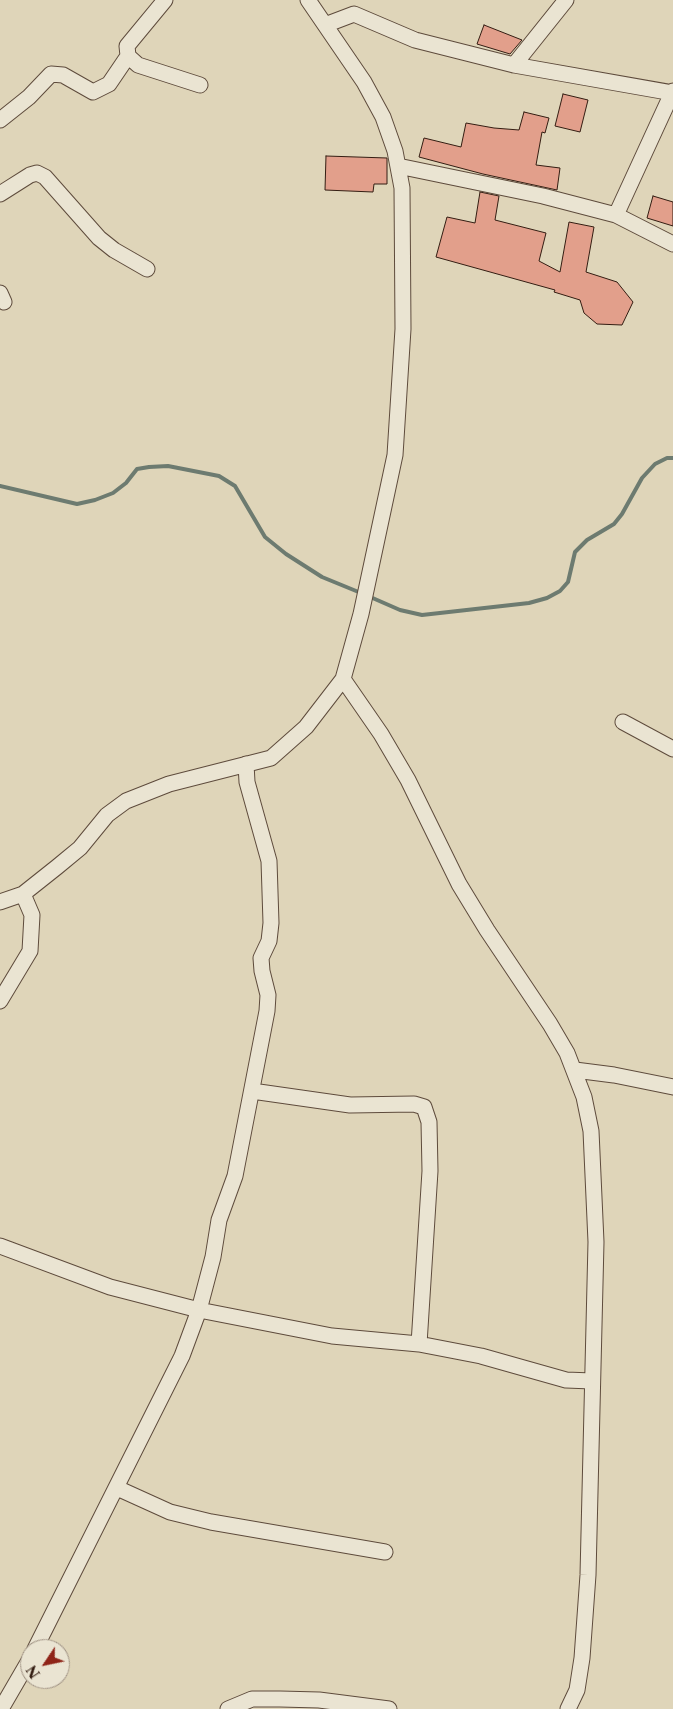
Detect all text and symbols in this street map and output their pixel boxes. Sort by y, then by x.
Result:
north arrow [20,1639,70,1689]
text: N [23,1662,44,1682]

